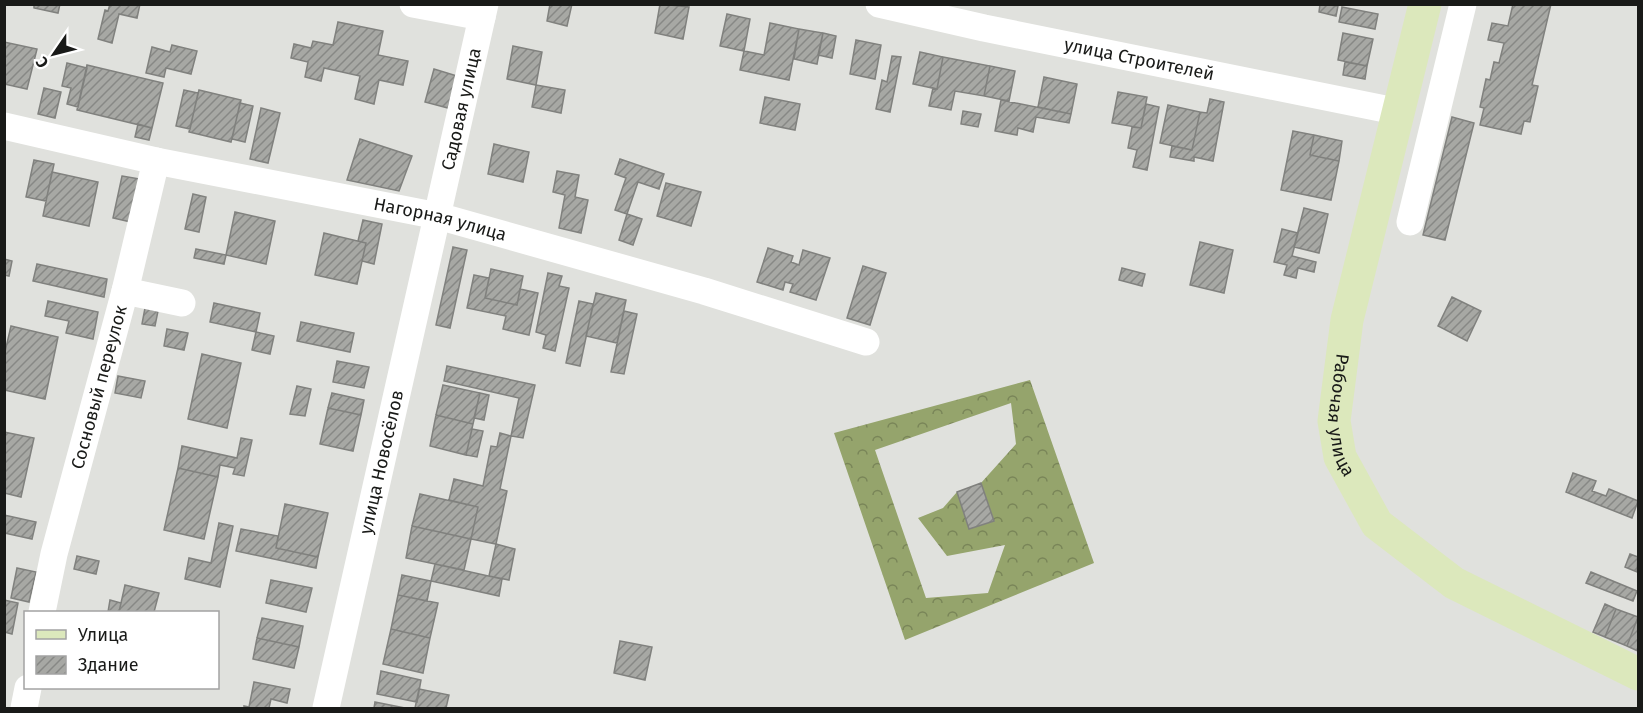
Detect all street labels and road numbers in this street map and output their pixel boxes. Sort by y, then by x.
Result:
street label: улица Строителей [1062,33,1216,85]
street label: Садовая улица [437,46,486,172]
street label: Нагорная улица [372,193,509,246]
street label: Сосновый переулок [66,302,132,472]
street label: Рабочая улица [1323,352,1360,480]
street label: улица Новосёлов [355,388,408,536]

